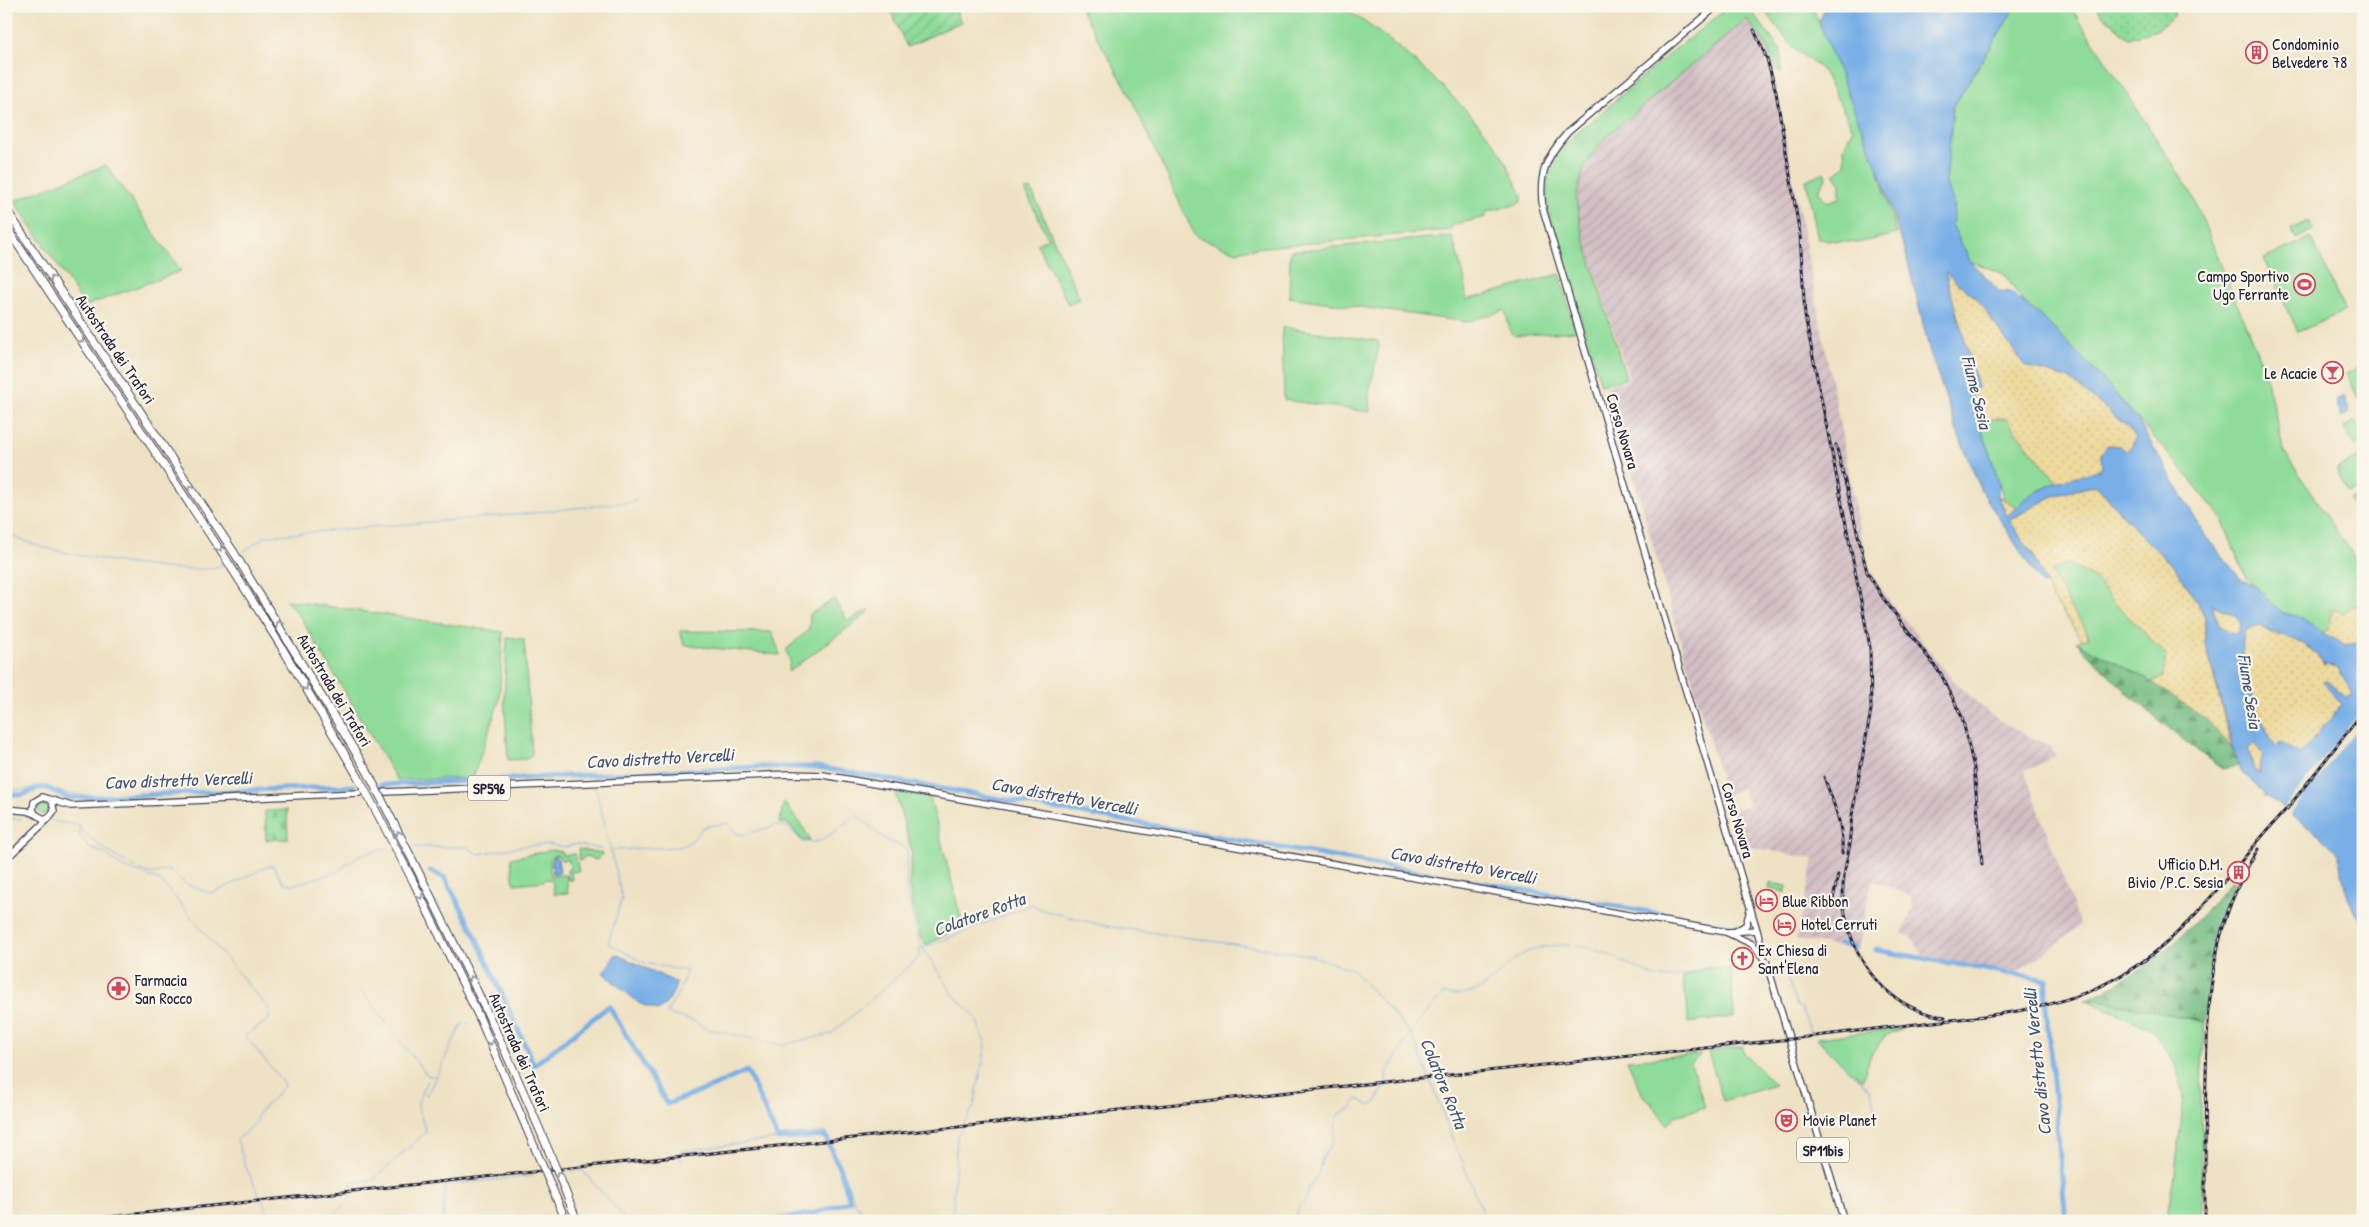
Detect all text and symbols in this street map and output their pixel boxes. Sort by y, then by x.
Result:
place label: Condominio Belvedere 78 [2272,33,2347,73]
building icon: Condominio Belvedere 78 [2244,41,2268,65]
place label: Campo Sportivo Ugo Ferrante [2197,265,2290,305]
sports icon: Campo Sportivo Ugo Ferrante [2293,273,2317,297]
one-way arrow [50,276,59,285]
street label: Autostrada dei Trafori [71,290,161,408]
one-way arrow [75,335,85,344]
water label: Fiume Sesia [1956,353,1999,433]
bar icon: Le Acacie [2321,361,2345,385]
place label: Le Acacie [2265,362,2318,384]
street label: Corso Novara [1601,391,1645,471]
one-way arrow [188,484,197,493]
one-way arrow [213,544,223,553]
one-way arrow [276,621,286,630]
street label: Autostrada dei Trafori [293,629,377,751]
water label: Fiume Sesia [2232,652,2269,732]
one-way arrow [299,681,309,690]
water label: Cavo distretto Vercelli [586,742,736,774]
water label: Cavo distretto Vercelli [104,765,254,795]
water label: Cavo distretto Vercelli [989,771,1141,821]
road number: SP596 [468,776,510,800]
street label: Corso Novara [1716,780,1760,860]
one-way arrow [395,830,405,839]
water label: Cavo distretto Vercelli [1388,840,1540,890]
place label: Ufficio D.M. Bivio /P.C. Sesia [2128,853,2223,893]
building icon: Ufficio D.M. Bivio /P.C. Sesia [2227,861,2251,885]
water label: Colatore Rotta [930,885,1030,942]
hotel icon: Blue Ribbon [1754,889,1778,913]
place label: Blue Ribbon [1782,890,1849,912]
one-way arrow [414,891,424,900]
hotel icon: Hotel Cerruti [1773,912,1797,936]
place label: Hotel Cerruti [1801,913,1878,935]
place label: Ex Chiesa di Sant'Elena [1758,939,1827,979]
church icon: Ex Chiesa di Sant'Elena [1730,947,1754,971]
place label: Farmacia San Rocco [134,969,193,1009]
one-way arrow [468,975,478,984]
pharmacy icon: Farmacia San Rocco [107,977,131,1001]
water label: Cavo distretto Vercelli [2017,985,2057,1137]
street label: Autostrada dei Trafori [484,989,556,1115]
water label: Colatore Rotta [1415,1034,1474,1134]
one-way arrow [484,1037,495,1046]
theatre icon: Movie Planet [1775,1108,1799,1132]
place label: Movie Planet [1803,1109,1877,1131]
road number: SP11bis [1797,1138,1849,1162]
one-way arrow [555,1171,565,1180]

